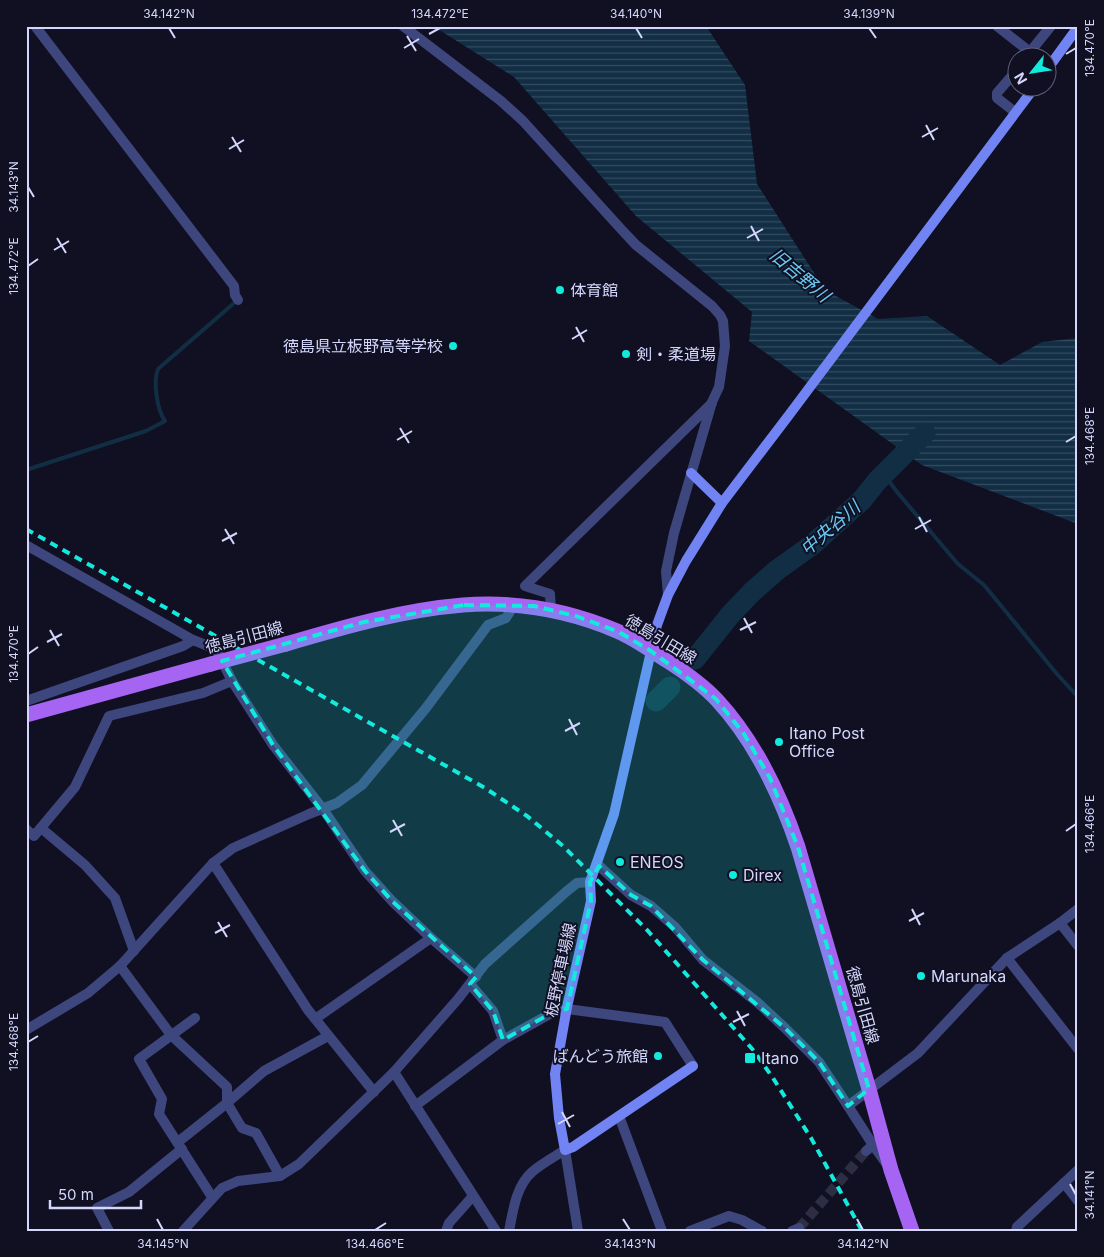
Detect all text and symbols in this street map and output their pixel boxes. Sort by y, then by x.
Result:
text: 34.142°N [143,6,195,21]
text: 134.472°E [411,6,469,21]
text: 34.140°N [610,6,662,21]
text: 34.139°N [843,6,895,21]
text: 134.470°E [1082,19,1097,77]
north arrow [1006,48,1056,98]
text: N [1010,70,1030,88]
text: 34.143°N [6,161,21,213]
text: 134.472°E [6,237,21,295]
water label: 旧吉野川 [766,244,836,307]
place label: 体育館 [570,280,618,300]
marker: 体育館 [554,284,566,296]
place label: 徳島県立板野高等学校 [283,336,443,356]
marker: 徳島県立板野高等学校 [447,340,459,352]
place label: 剣・柔道場 [636,344,716,364]
marker: 剣・柔道場 [620,348,632,360]
text: 134.468°E [1082,407,1097,465]
water label: 中央谷川 [796,495,866,560]
street label: 徳島引田線 [622,610,700,668]
street label: 徳島引田線 [203,617,285,657]
text: 134.470°E [6,625,21,683]
place label: Itano Post Office [789,723,865,761]
marker: Itano Post Office [773,736,785,748]
text: 134.466°E [1082,795,1097,853]
place label: ENEOS [630,852,684,872]
marker: ENEOS [614,856,626,868]
place label: Direx [743,865,782,885]
marker: Direx [727,869,739,881]
street label: 板野停車場線 [540,921,580,1019]
street label: 徳島引田線 [842,964,884,1046]
place label: Marunaka [931,966,1006,986]
marker: Marunaka [915,970,927,982]
text: 134.468°E [6,1013,21,1071]
place label: ばんどう旅館 [552,1046,648,1066]
place label: Itano [761,1048,799,1068]
marker: ばんどう旅館 [652,1050,664,1062]
marker: Itano [743,1051,757,1065]
text: 34.141°N [1082,1171,1097,1219]
scale bar [50,1177,141,1209]
text: 50 m [58,1185,94,1204]
text: 34.145°N [137,1236,189,1251]
text: 134.466°E [346,1236,404,1251]
text: 34.143°N [604,1236,656,1251]
text: 34.142°N [837,1236,889,1251]

